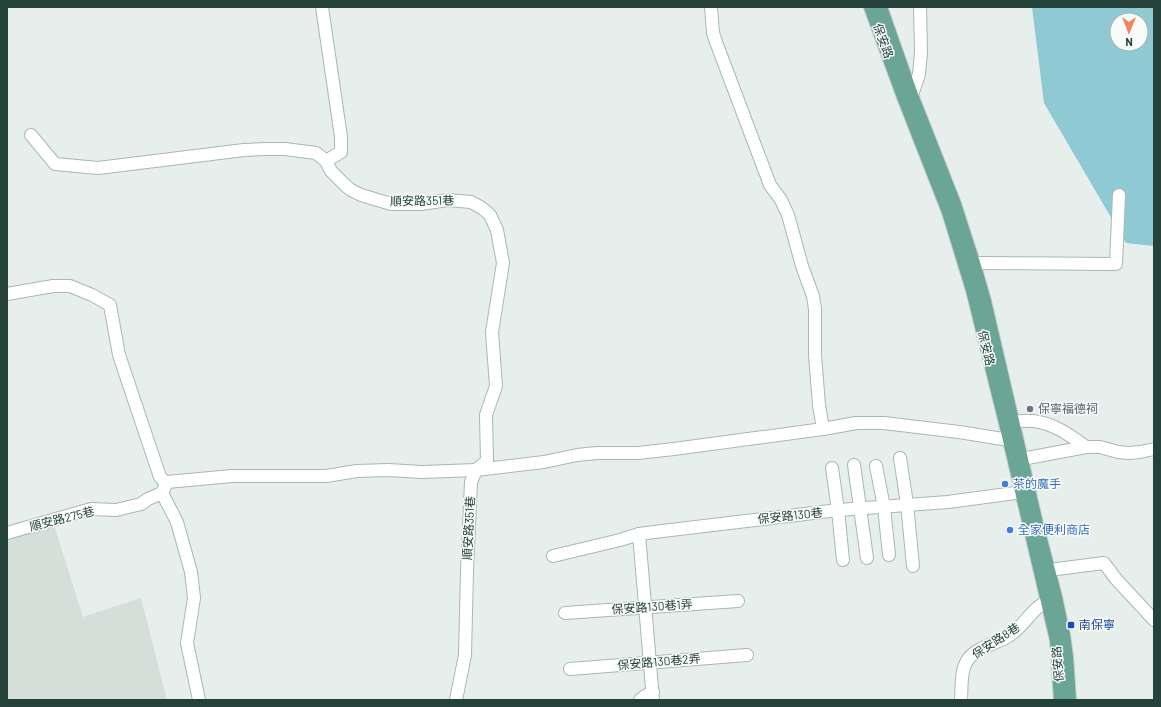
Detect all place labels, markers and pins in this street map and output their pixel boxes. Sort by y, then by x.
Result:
place label: 保寧福德祠 [1038,401,1098,415]
marker: 保寧福德祠 [1025,404,1035,414]
place label: 茶的魔手 [1013,476,1061,490]
marker: 茶的魔手 [1000,479,1010,489]
place label: 全家便利商店 [1018,522,1090,536]
marker: 全家便利商店 [1005,525,1015,535]
place label: 南保寧 [1079,617,1115,631]
marker: 南保寧 [1066,620,1076,630]

